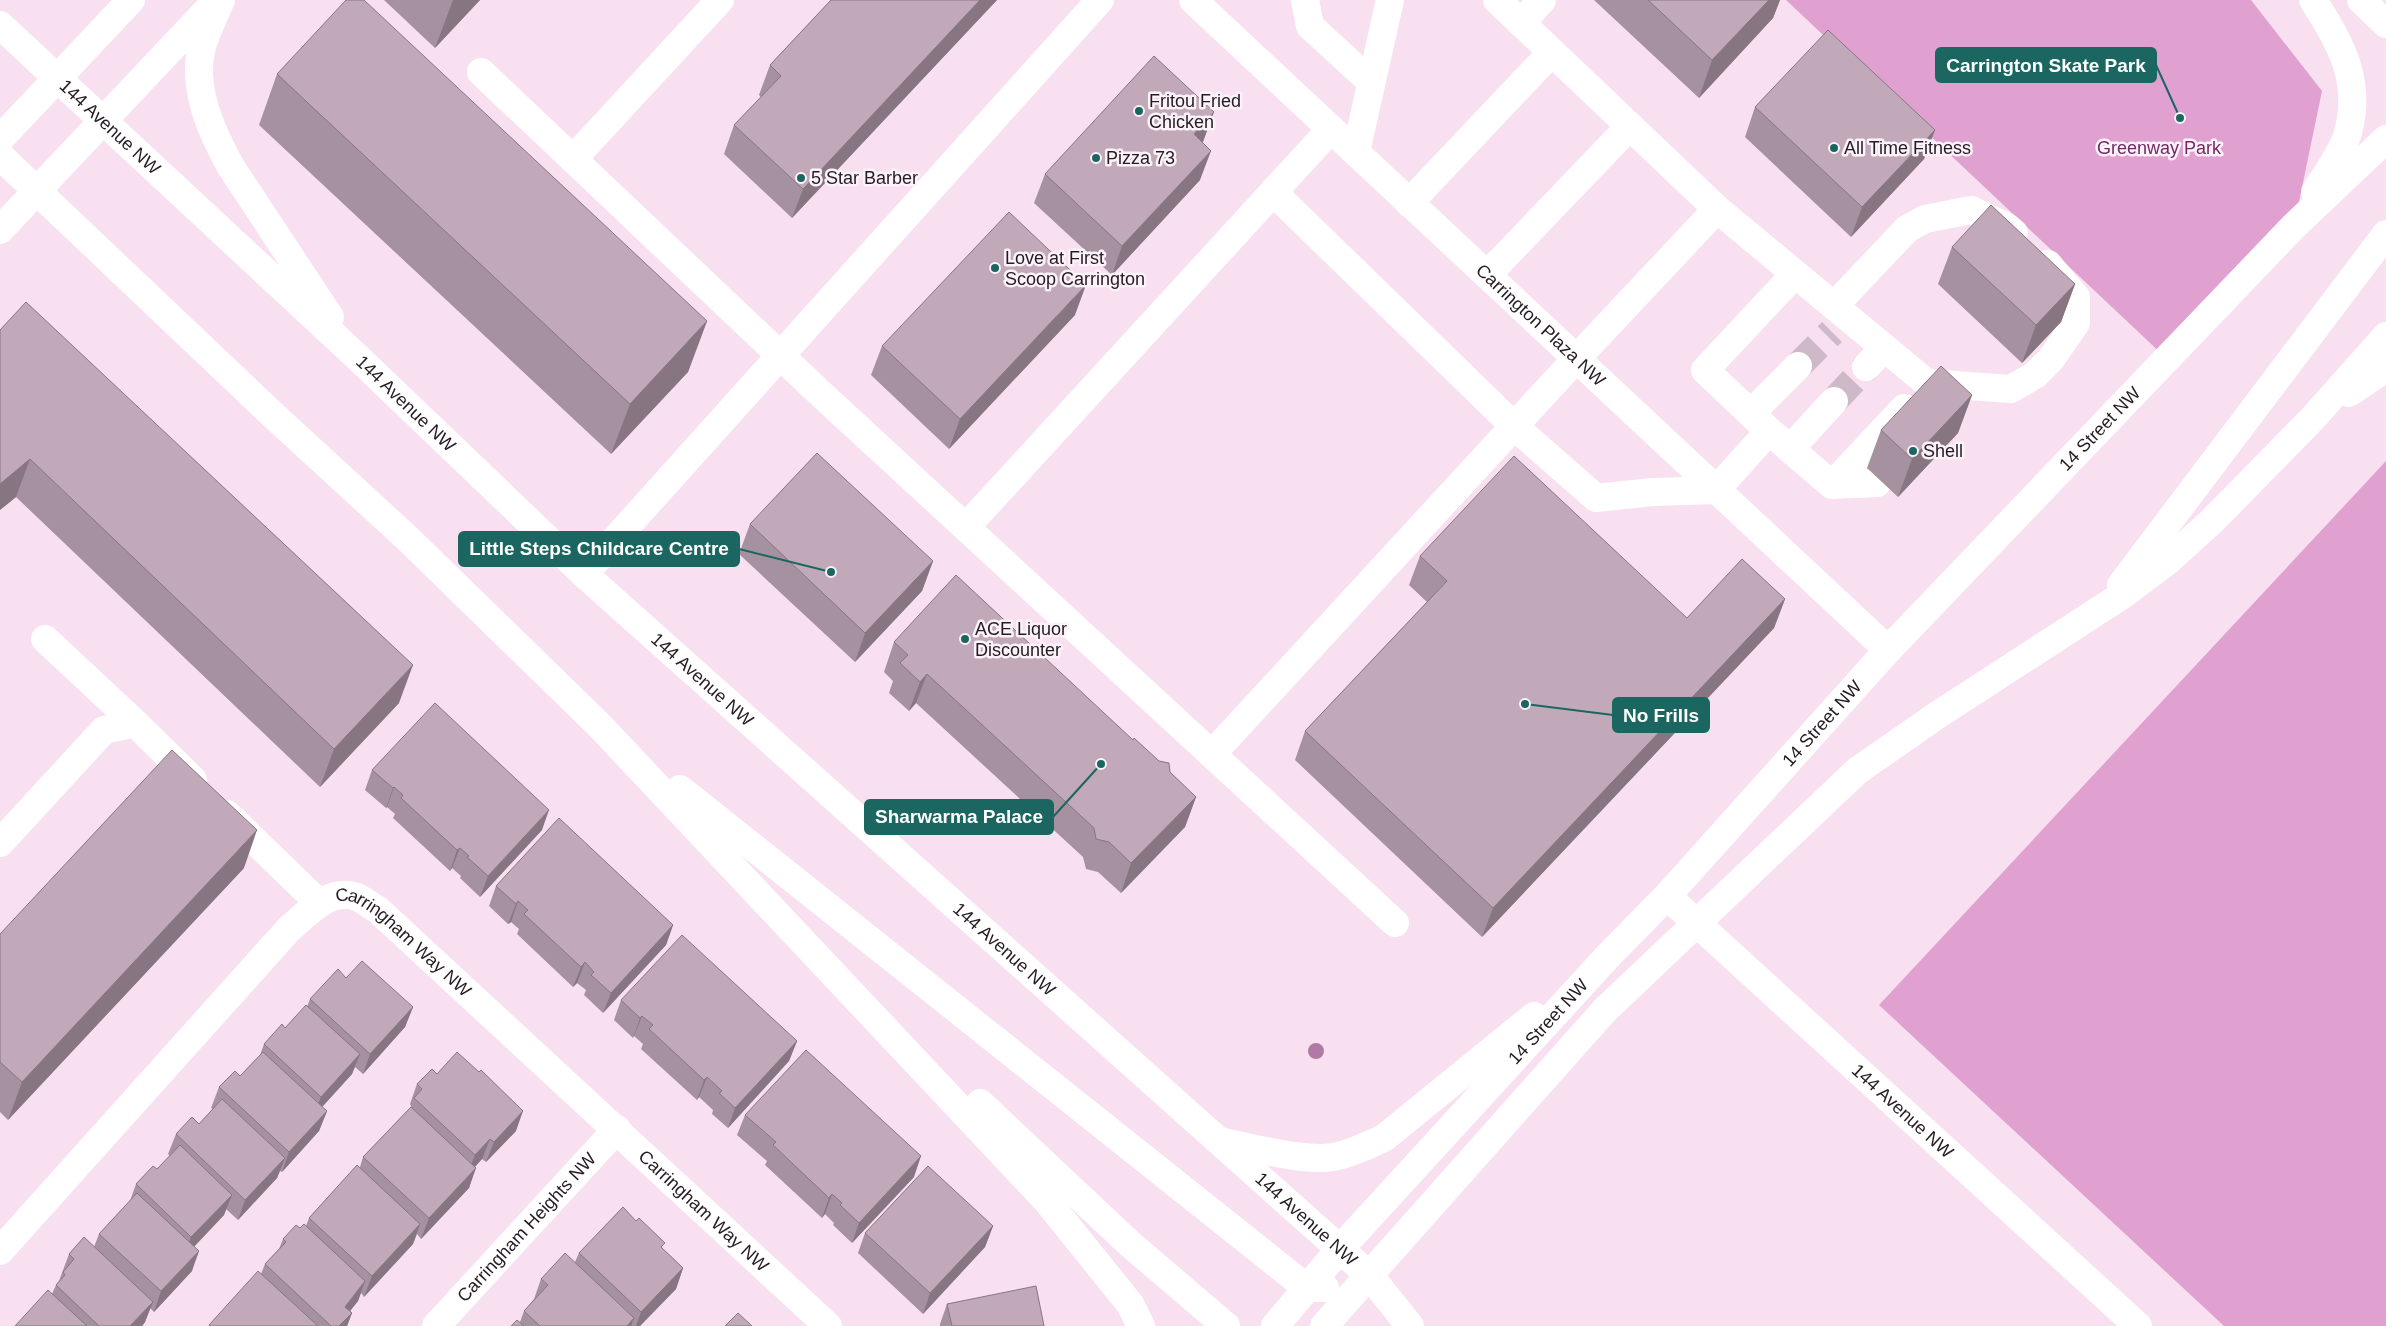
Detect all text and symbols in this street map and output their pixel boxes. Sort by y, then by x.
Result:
callout: Carrington Skate Park [1936,48,2156,82]
text: Carrington Skate Park [1946,55,2146,76]
street label: 144 Avenue NW [56,76,164,179]
place label: Fritou Fried Chicken [1149,91,1241,132]
marker: Fritou Fried Chicken [1133,105,1145,117]
place label: All Time Fitness [1844,138,1971,158]
park label: Greenway Park [2097,138,2222,158]
marker: All Time Fitness [1828,142,1840,154]
place label: Pizza 73 [1106,148,1175,168]
marker: Pizza 73 [1090,152,1102,164]
place label: 5 Star Barber [811,168,918,188]
marker: 5 Star Barber [795,172,807,184]
place label: Love at First Scoop Carrington [1005,248,1145,289]
street label: Carrington Plaza NW [1472,260,1609,390]
marker: Love at First Scoop Carrington [989,262,1001,274]
street label: 144 Avenue NW [352,351,460,456]
street label: 14 Street NW [2055,383,2144,475]
place label: Shell [1923,441,1963,461]
marker: Shell [1907,445,1919,457]
callout: Little Steps Childcare Centre [459,532,739,566]
text: Little Steps Childcare Centre [469,538,729,559]
place label: ACE Liquor Discounter [975,619,1067,660]
street label: 144 Avenue NW [647,629,757,730]
marker: ACE Liquor Discounter [959,633,971,645]
street label: 14 Street NW [1778,677,1866,770]
callout: No Frills [1613,698,1709,732]
text: No Frills [1623,705,1699,726]
callout: Sharwarma Palace [865,800,1053,834]
text: Sharwarma Palace [875,806,1043,827]
street label: Carringham Way NW [335,884,475,1001]
street label: 144 Avenue NW [949,899,1059,1000]
street label: 14 Street NW [1504,975,1592,1068]
street label: 144 Avenue NW [1848,1060,1957,1162]
street label: Carringham Way NW [635,1146,773,1276]
street label: Carringham Heights NW [453,1149,600,1306]
street label: 144 Avenue NW [1251,1168,1361,1270]

